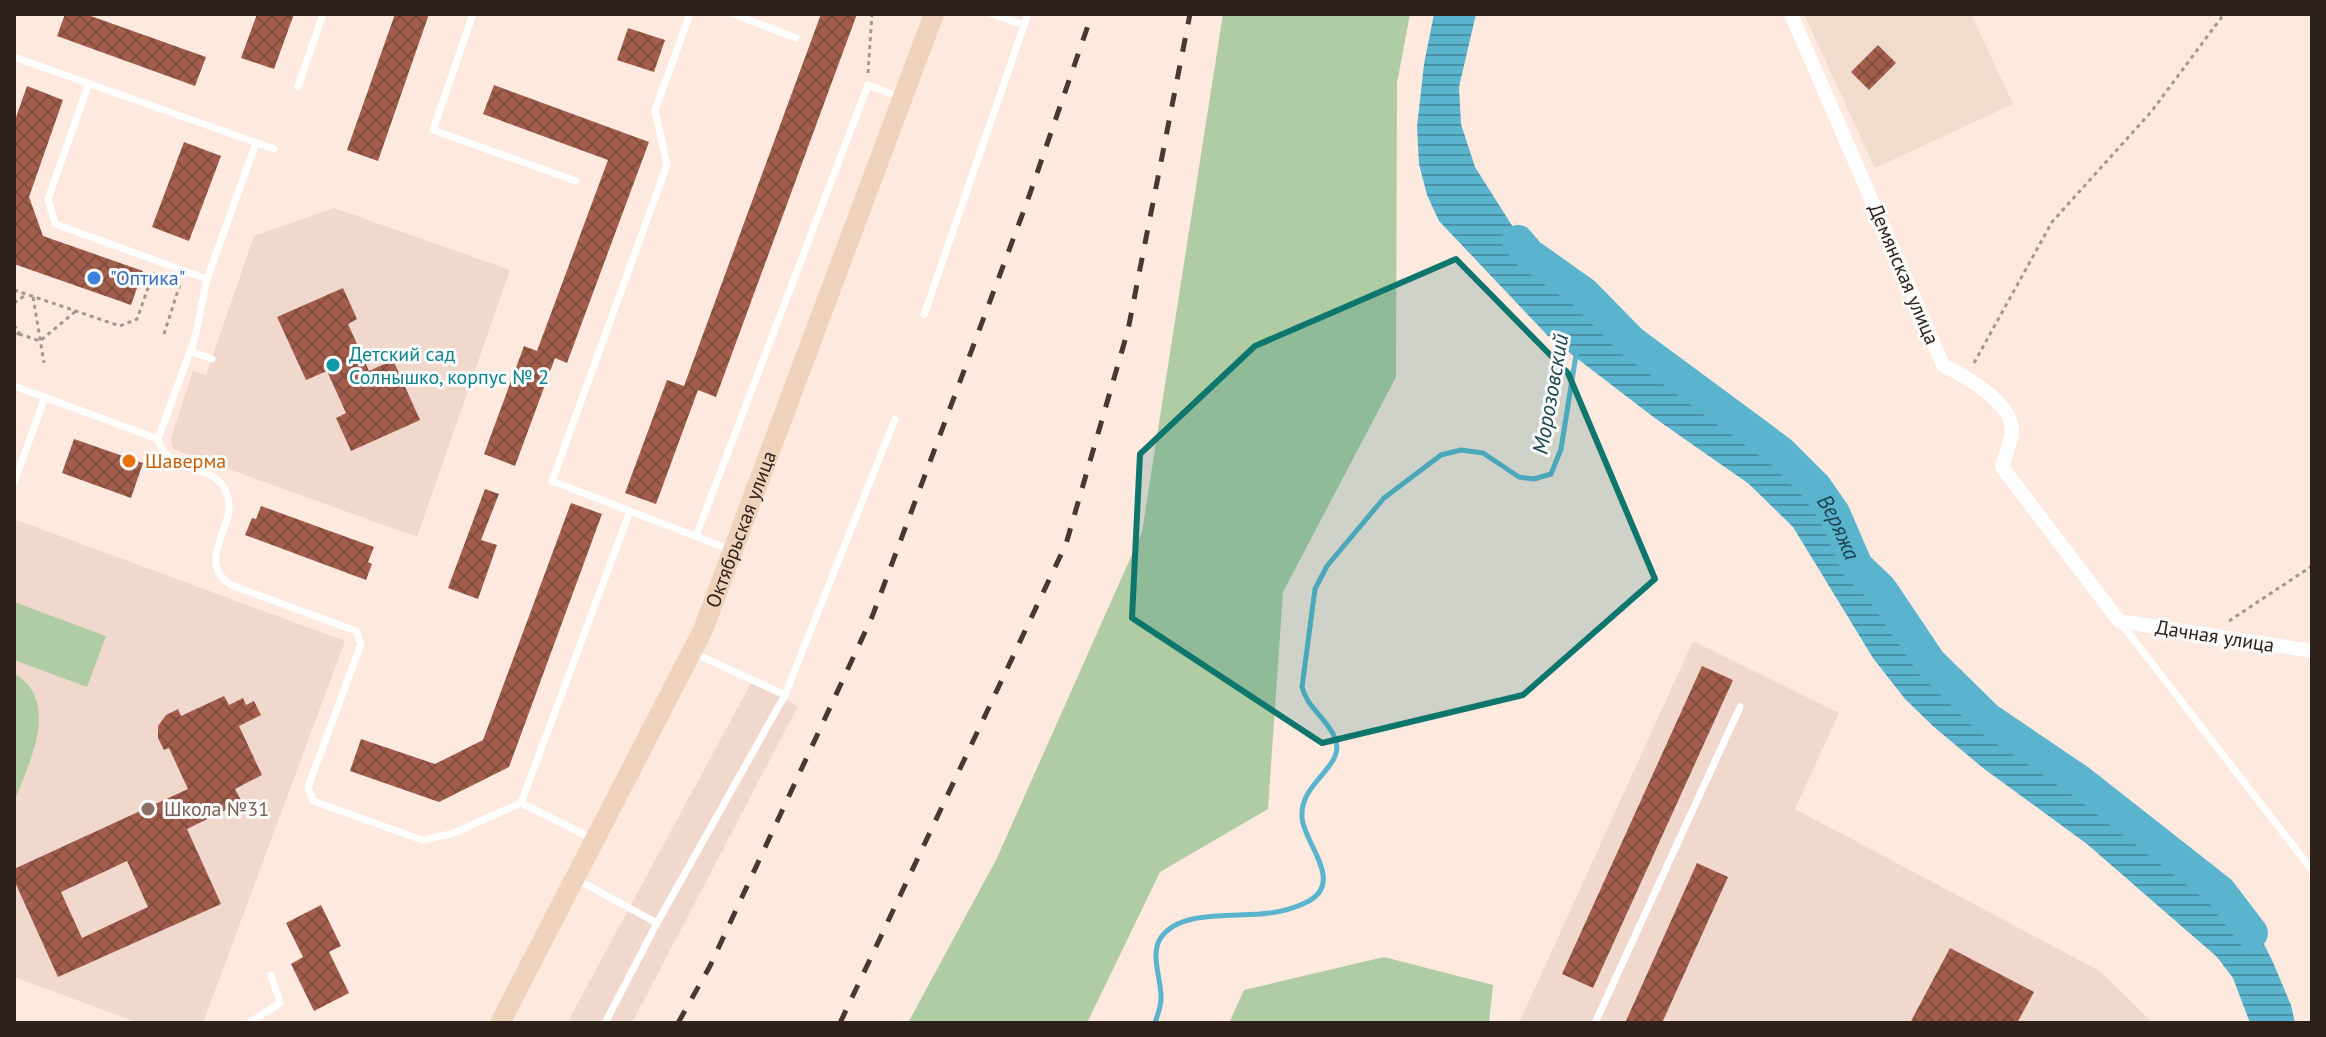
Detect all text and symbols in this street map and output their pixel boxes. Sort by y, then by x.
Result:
street label: Демянская улица [1863,200,1945,348]
place label: "Оптика" [110,265,185,291]
marker: "Оптика" [85,269,103,287]
water label: Морозовский [1526,332,1574,456]
place label: Детский сад Солнышко, корпус № 2 [349,341,549,390]
marker: Детский сад Солнышко, корпус № 2 [324,356,342,374]
street label: Октябрьская улица [700,447,782,611]
place label: Шаверма [145,448,226,474]
marker: Шаверма [120,452,138,470]
water label: Веряжа [1811,488,1867,564]
street label: Дачная улица [2154,614,2276,658]
place label: Школа №31 [164,796,269,822]
marker: Школа №31 [139,800,157,818]

